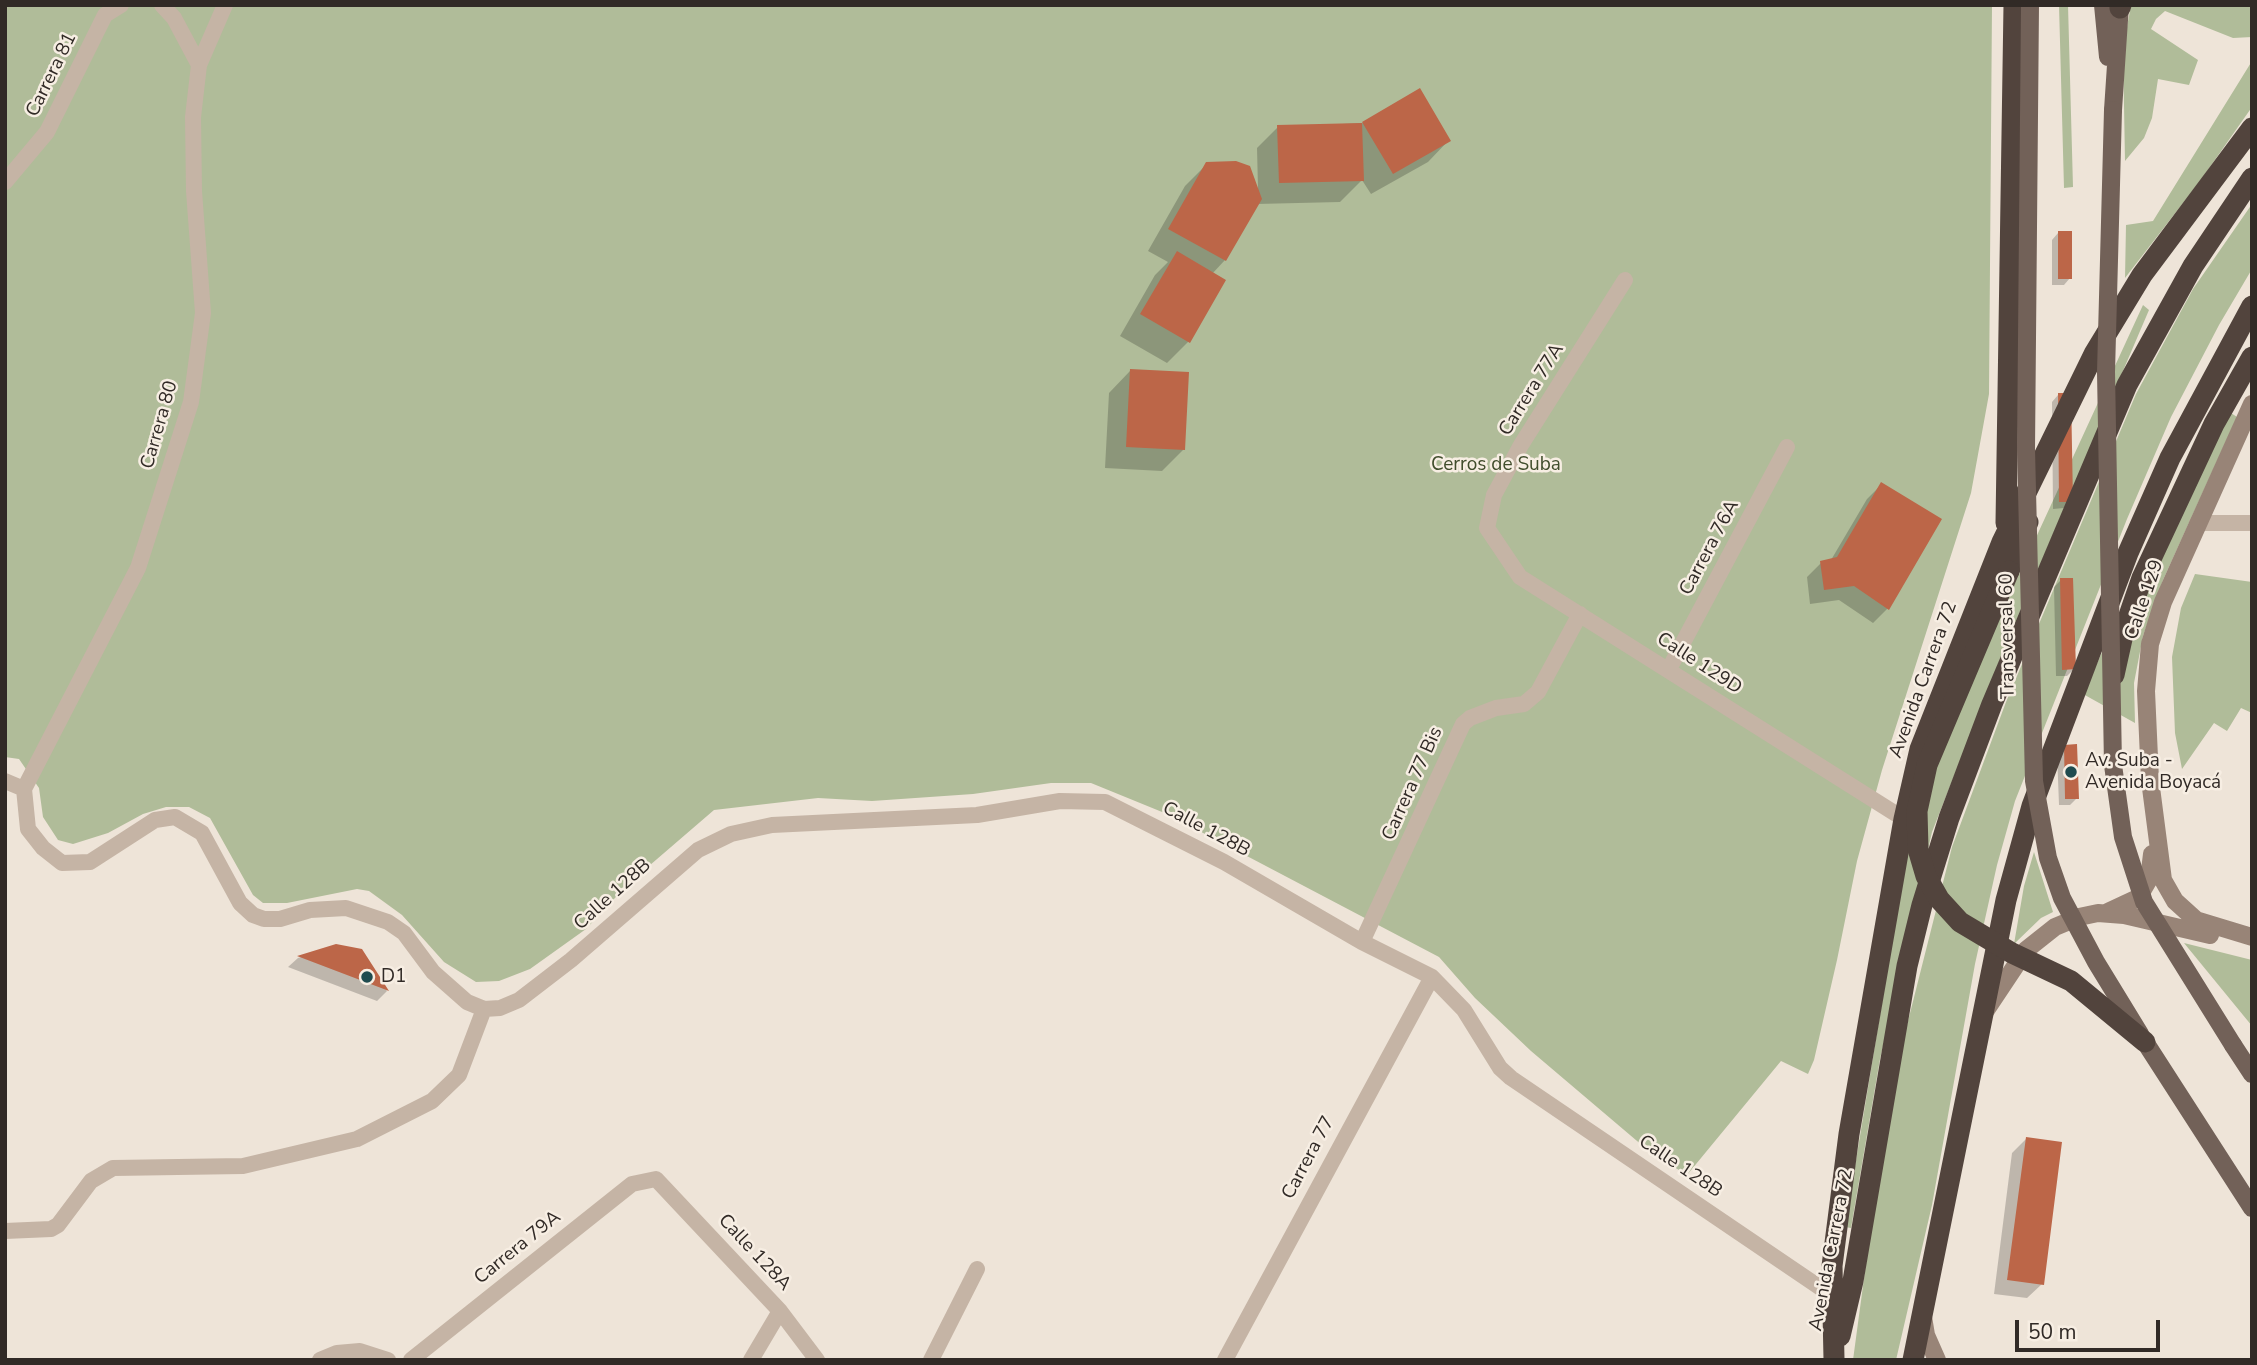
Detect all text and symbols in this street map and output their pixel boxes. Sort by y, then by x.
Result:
street label: Carrera 81 [22,29,82,121]
street label: Carrera 77A [1495,340,1569,440]
street label: Carrera 80 [137,378,183,472]
park label: Cerros de Suba [1431,454,1561,476]
street label: Carrera 76A [1675,497,1745,599]
street label: Calle 129 [2121,557,2169,643]
street label: Transversal 60 [1996,573,2020,699]
street label: Avenida Carrera 72 [1885,599,1963,761]
street label: Calle 129D [1652,628,1746,700]
street label: Carrera 77 Bis [1378,724,1448,844]
place label: Av. Suba - Avenida Boyacá [2085,750,2221,794]
marker: Av. Suba - Avenida Boyacá [2063,764,2079,780]
street label: Calle 128B [1158,797,1254,863]
street label: Calle 128B [570,854,656,936]
place label: D1 [381,966,406,988]
marker: D1 [359,969,375,985]
street label: Carrera 77 [1278,1113,1340,1203]
street label: Calle 128B [1634,1131,1726,1203]
street label: Avenida Carrera 72 [1805,1167,1859,1333]
street label: Carrera 79A [470,1206,566,1290]
street label: Calle 128A [713,1210,795,1296]
scale bar [2019,1306,2164,1350]
text: 50 m [2028,1318,2077,1346]

